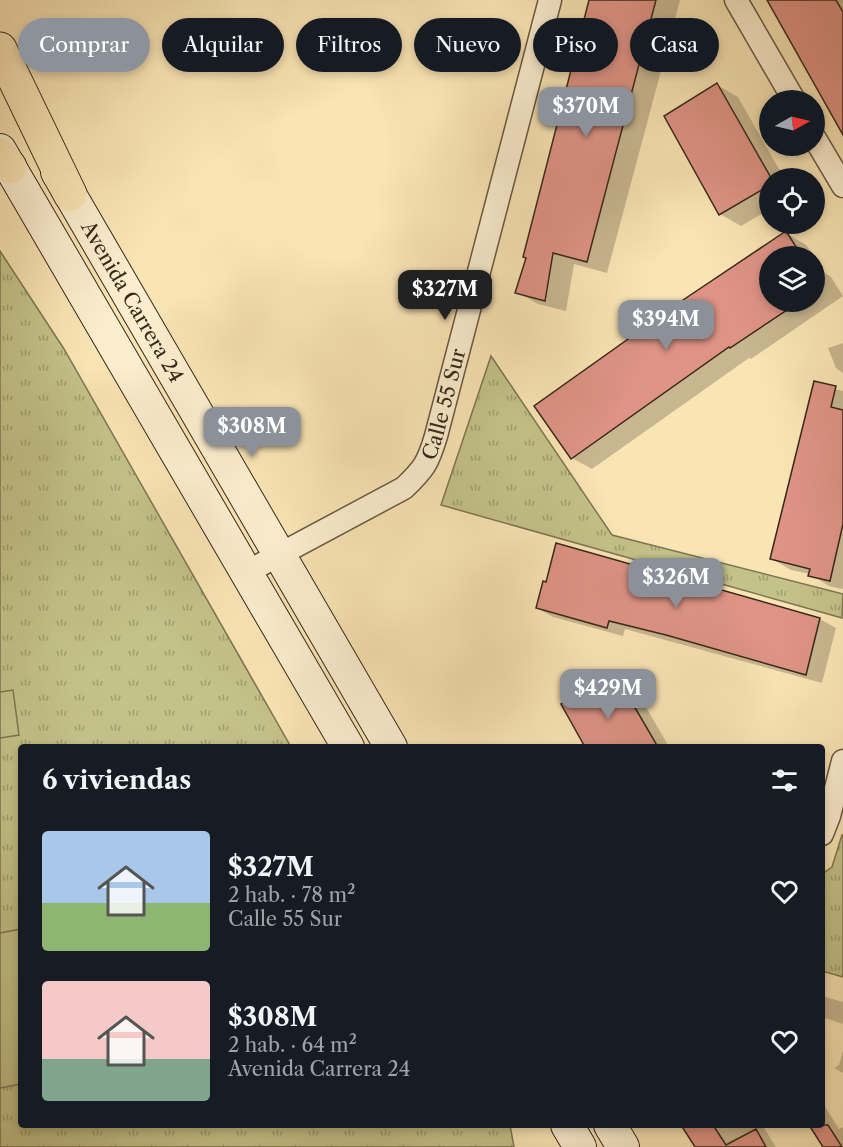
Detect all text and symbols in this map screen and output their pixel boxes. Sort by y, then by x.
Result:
chip: Comprar [18,18,150,72]
chip: Alquilar [162,18,284,72]
chip: Filtros [296,18,402,72]
chip: Nuevo [414,18,521,72]
chip: Piso [533,18,618,72]
chip: Casa [630,18,719,72]
pin: $370M [544,87,628,138]
north arrow [759,90,825,156]
map controls [759,90,825,312]
text: $370M [553,94,619,118]
button: locate [759,168,825,234]
street label: Avenida Carrera 24 [76,216,189,387]
button: layers [759,246,825,312]
pin: $327M [403,270,487,321]
text: $327M [412,277,478,301]
pin: $394M [624,300,708,351]
text: $394M [632,307,700,331]
street label: Calle 55 Sur [417,345,470,463]
pin: $308M [210,407,294,458]
text: $308M [218,414,286,438]
pin: $326M [634,558,718,609]
text: $326M [642,565,710,589]
pin: $429M [566,669,650,720]
text: $429M [574,676,642,700]
text: 6 viviendas [42,764,191,796]
icon: filters [768,764,801,797]
text: $327M [228,851,314,883]
icon: home [90,855,162,927]
icon: heart [768,875,801,908]
text: 2 hab. · 78 m² [228,883,355,907]
text: Calle 55 Sur [228,907,342,931]
text: $308M [228,1001,317,1033]
icon: home [90,1005,162,1077]
icon: heart [768,1025,801,1058]
text: 2 hab. · 64 m² [228,1033,357,1057]
text: Avenida Carrera 24 [228,1057,410,1081]

